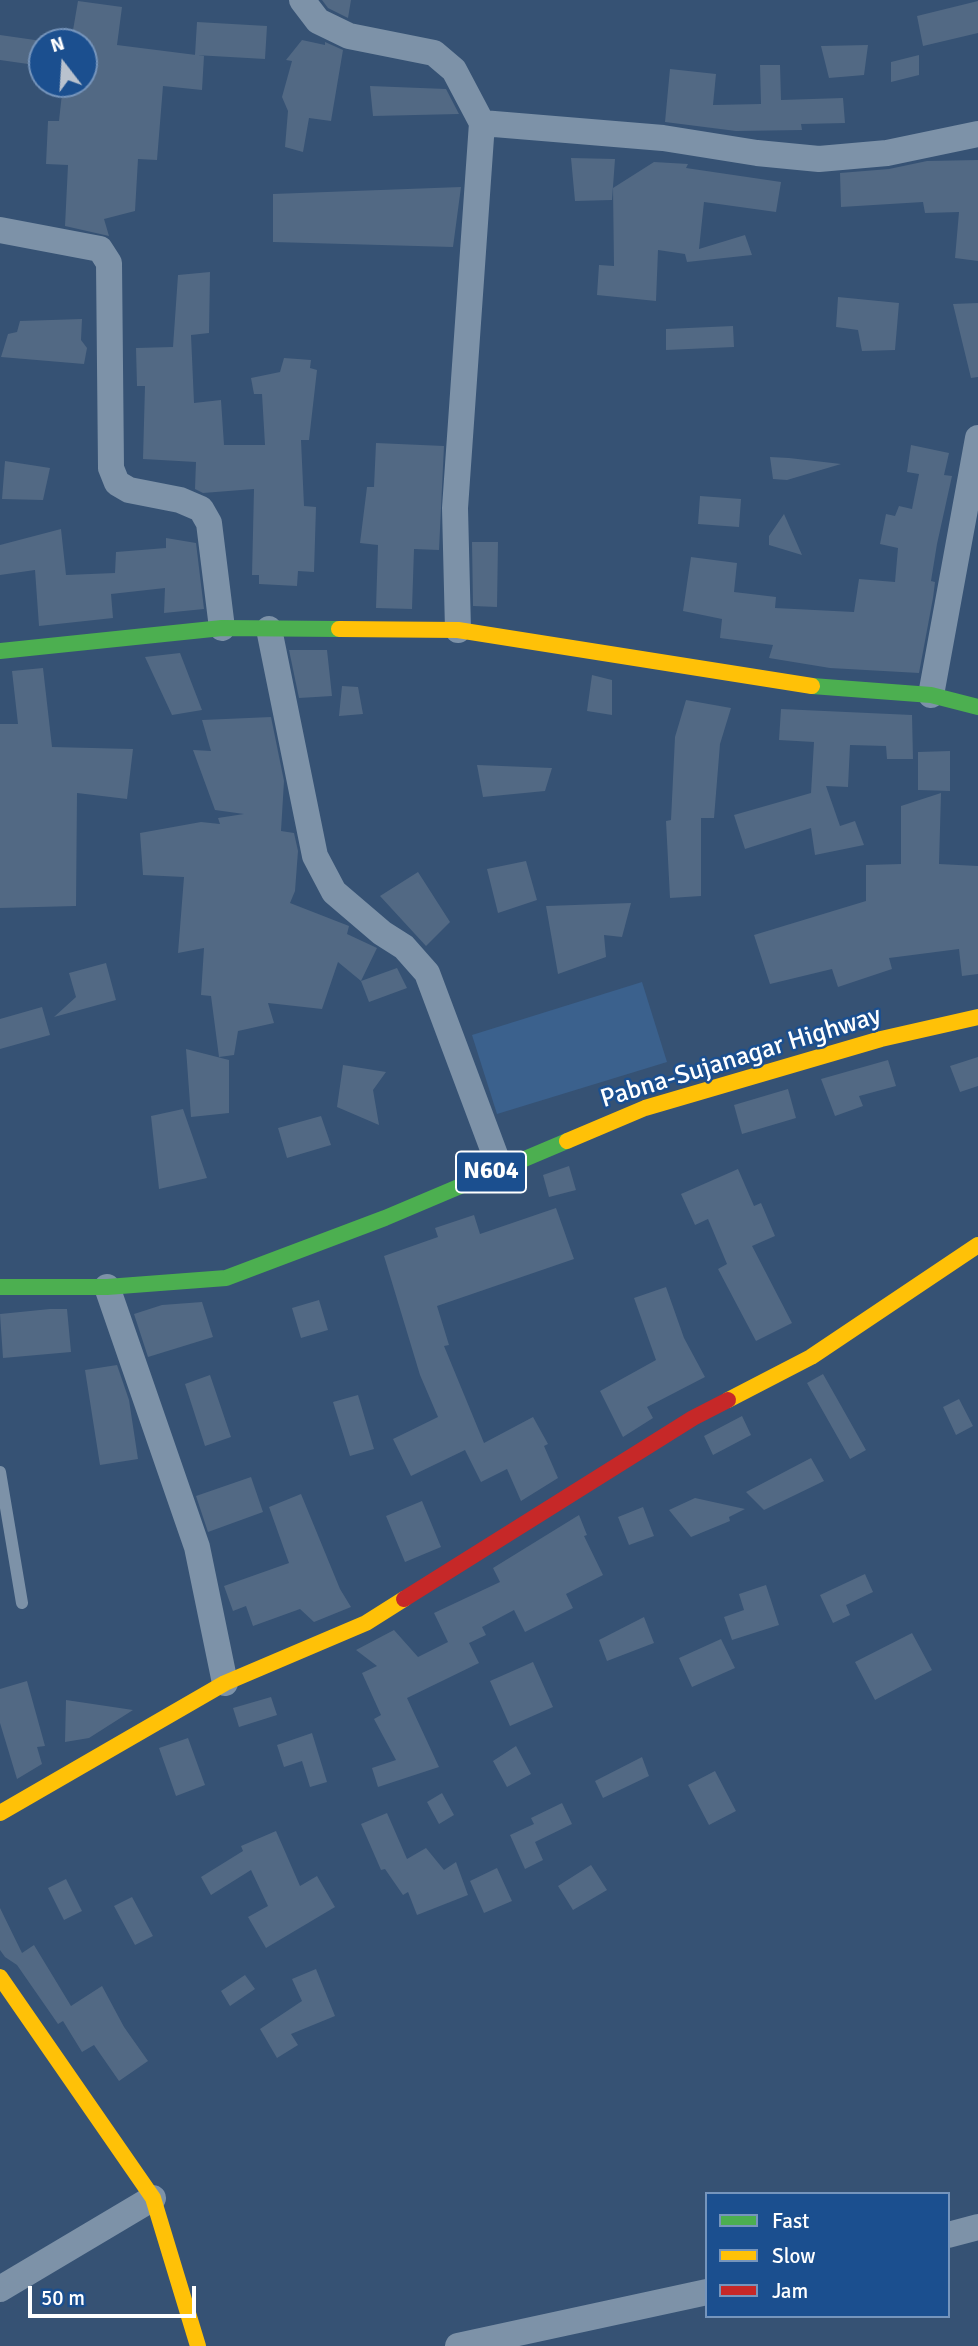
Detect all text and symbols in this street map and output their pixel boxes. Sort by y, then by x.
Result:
north arrow [28,28,98,98]
text: N [48,31,67,58]
street label: Pabna-Sujanagar Highway [597,1000,885,1116]
road number: N604 [456,1152,526,1192]
legend [705,2192,950,2318]
text: Fast [772,2208,809,2234]
text: Slow [772,2243,816,2269]
scale bar [32,2272,200,2316]
text: Jam [772,2278,808,2304]
text: 50 m [41,2285,85,2311]

